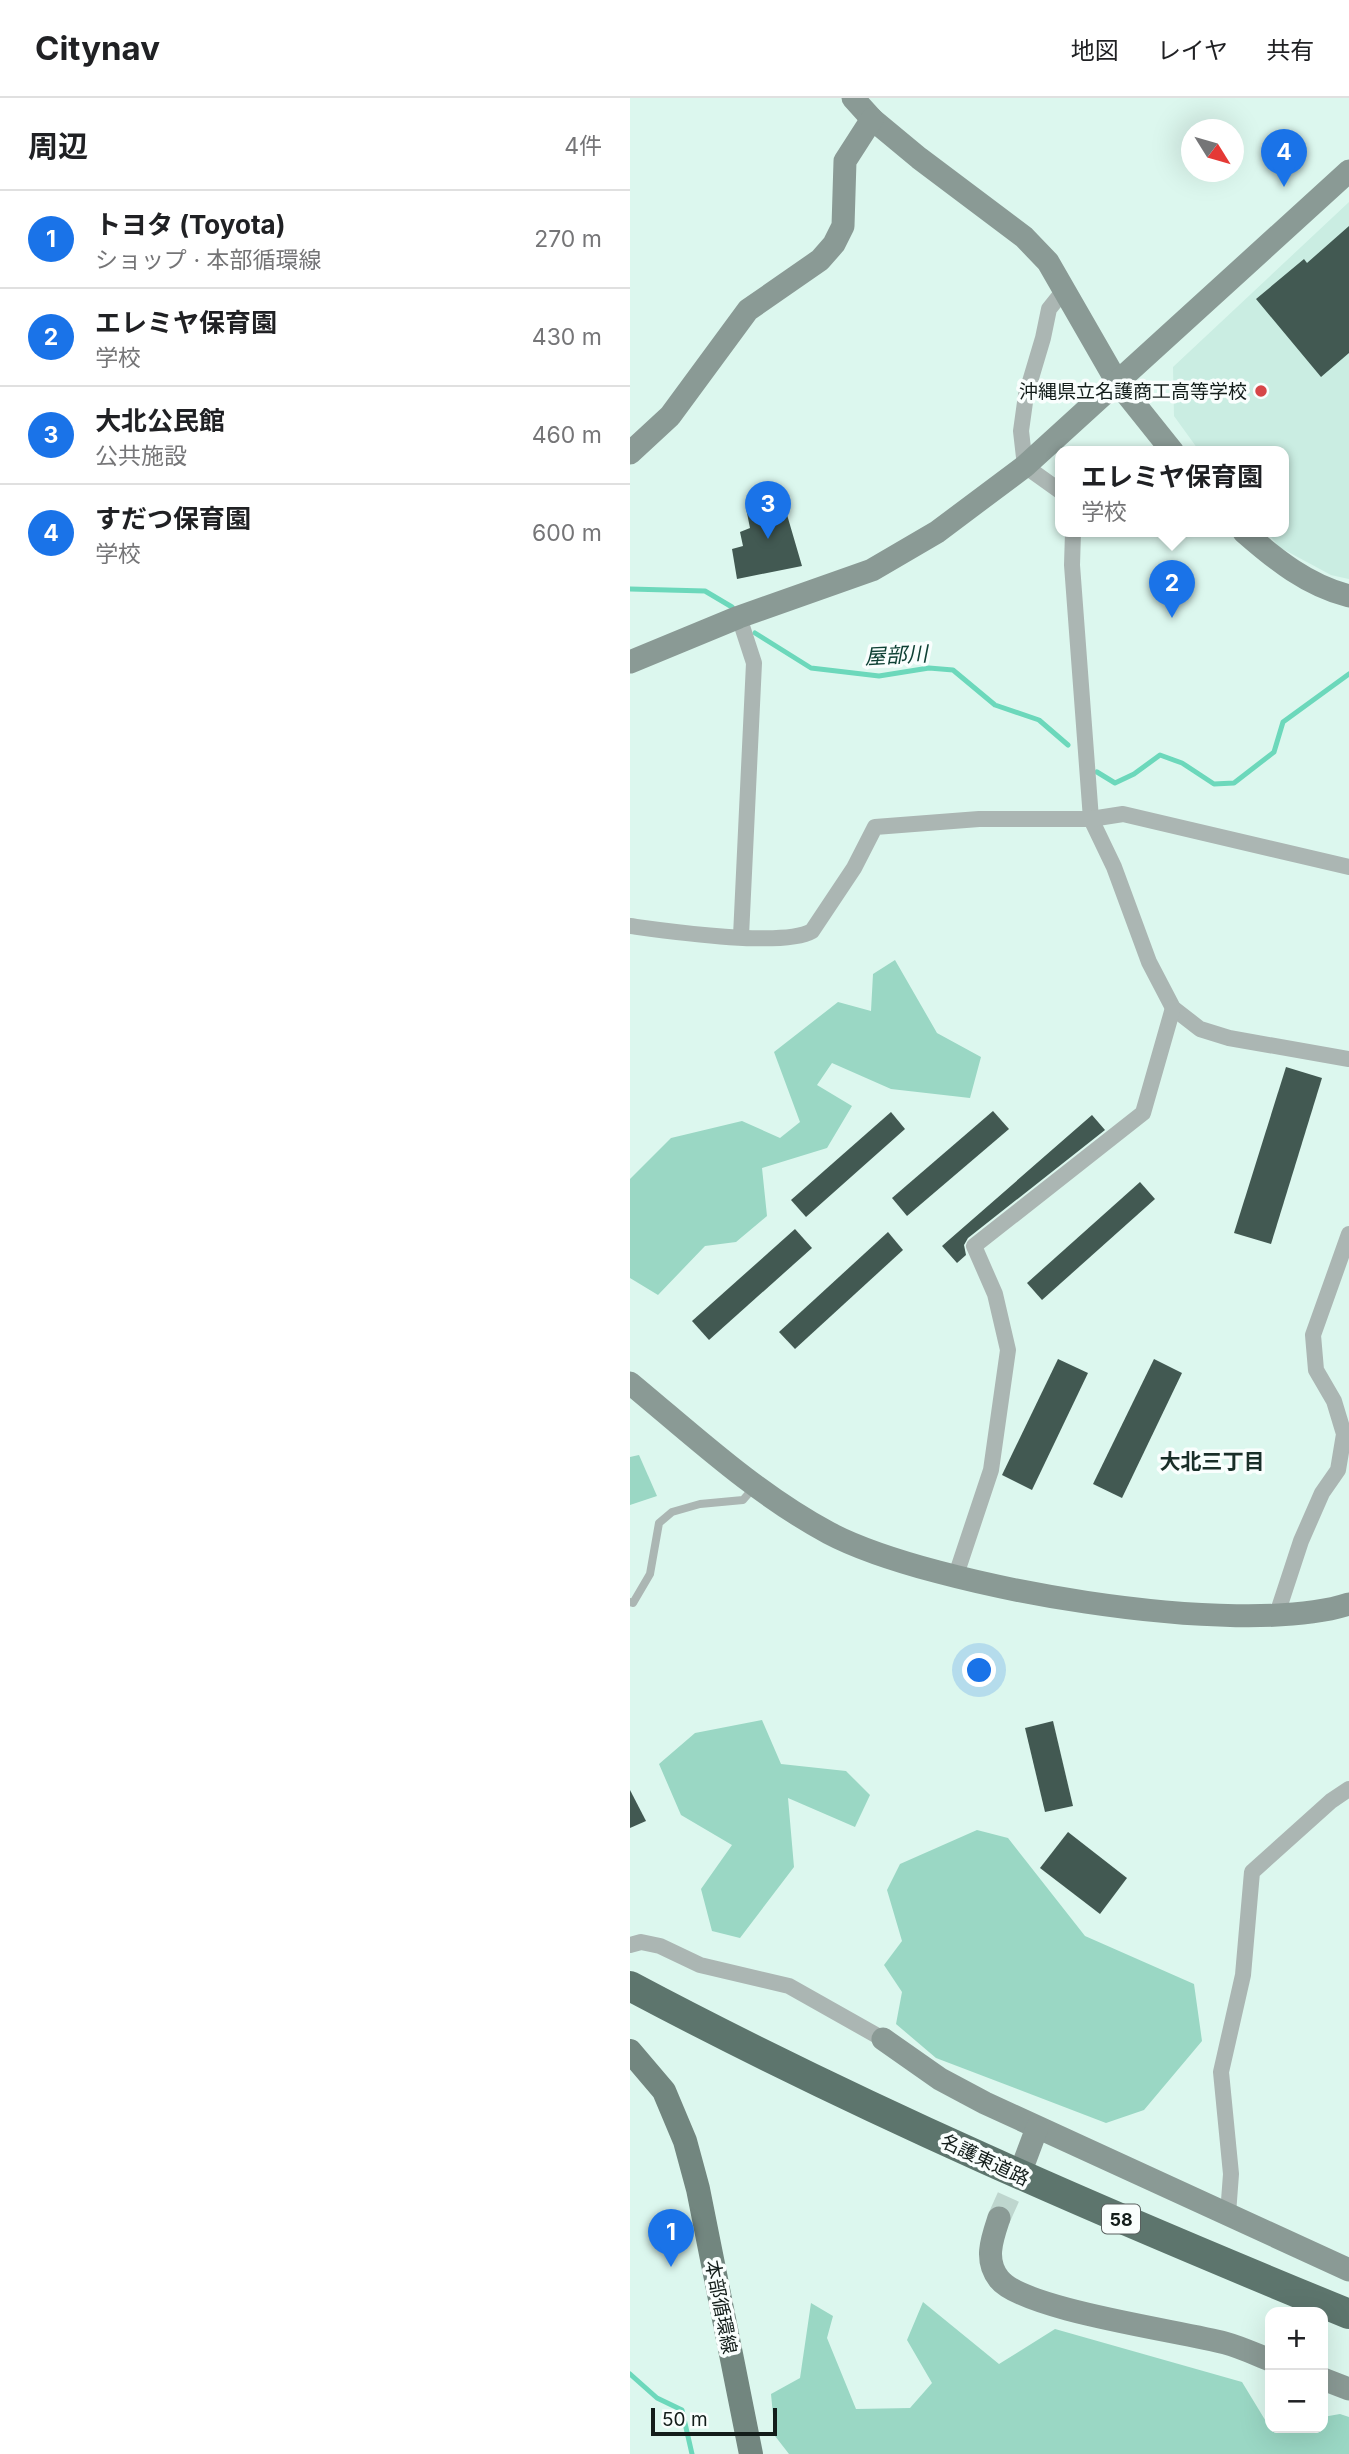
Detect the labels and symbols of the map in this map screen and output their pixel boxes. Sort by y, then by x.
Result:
north arrow [1181,119,1244,182]
pin: 4 [1261,129,1307,187]
place label: 沖縄県立名護商工高等学校 [1019,380,1247,403]
marker: 沖縄県立名護商工高等学校 [1253,383,1269,399]
pin: 3 [745,481,791,539]
pin: 2 [1149,560,1195,618]
water label: 屋部川 [864,641,930,669]
district label: 大北三丁目 [1160,1449,1265,1474]
your location [962,1653,996,1687]
street label: 名護東道路 [937,2129,1033,2191]
road number: 58 [1102,2204,1140,2234]
pin: 1 [648,2209,694,2267]
street label: 本部循環線 [701,2258,741,2356]
scale bar [651,2405,777,2437]

